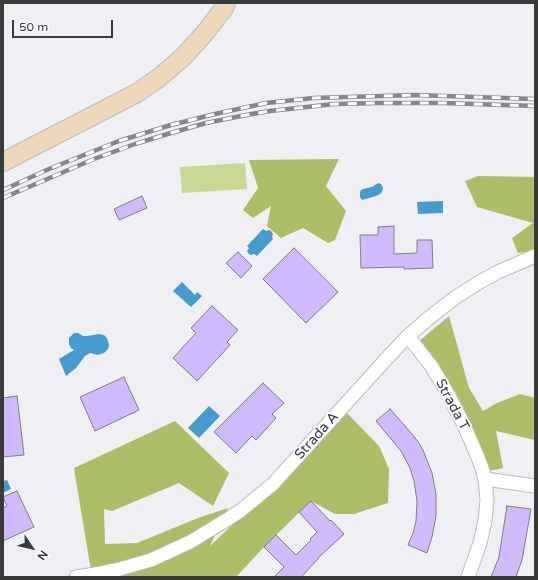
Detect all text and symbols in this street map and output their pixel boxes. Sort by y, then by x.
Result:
scale bar [14,12,115,38]
text: 50 m [19,20,48,34]
street label: Strada T [431,376,473,434]
street label: Strada A [291,409,343,463]
north arrow [12,528,52,568]
text: N [34,548,50,563]

